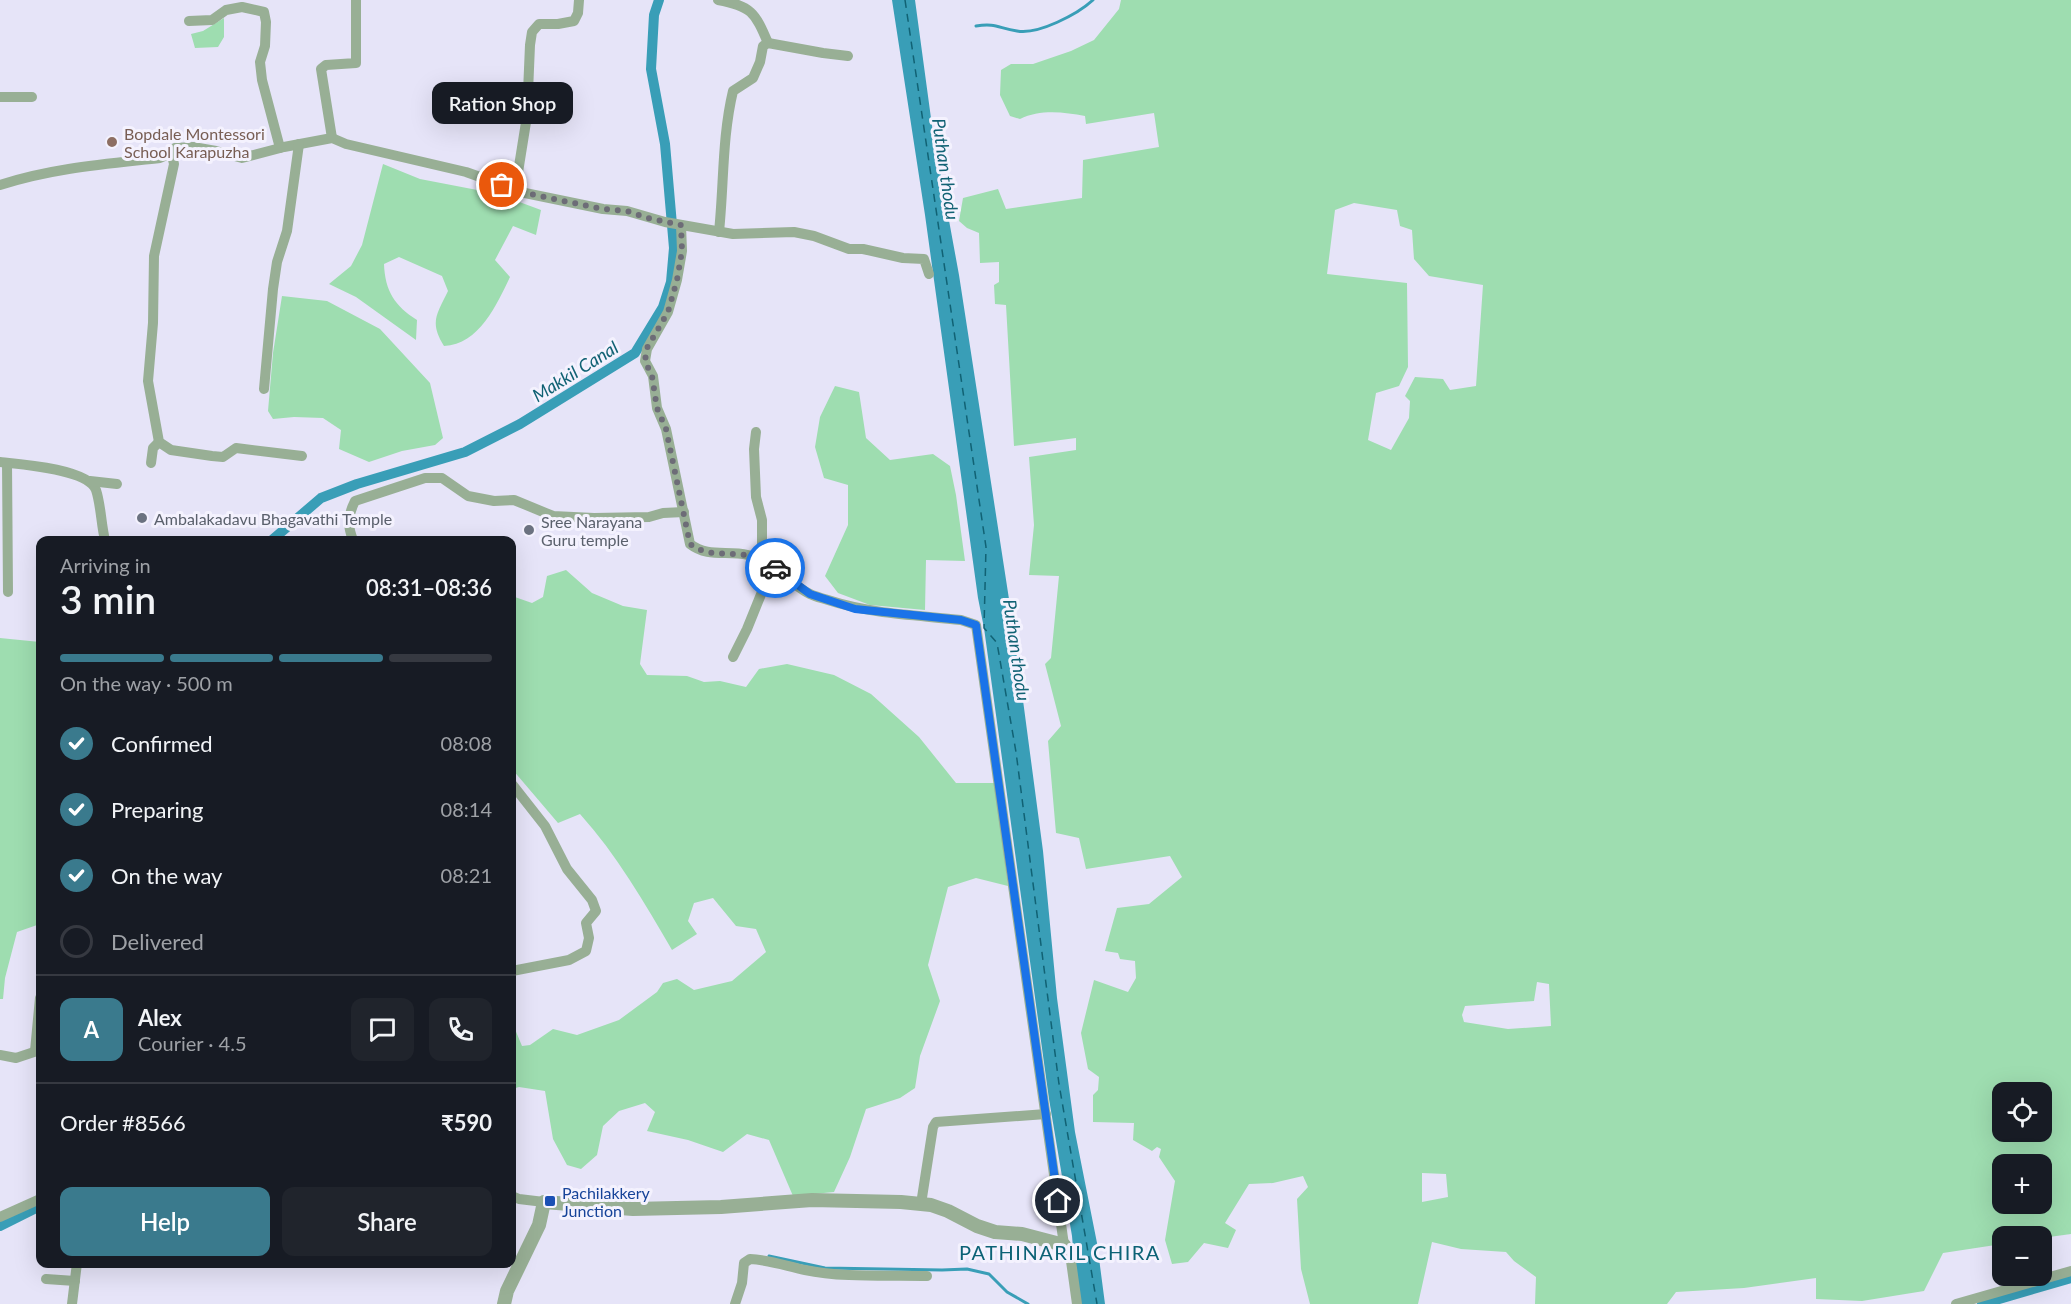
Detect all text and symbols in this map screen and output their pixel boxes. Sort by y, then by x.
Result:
callout: Ration Shop [432,83,572,125]
text: Ration Shop [449,91,556,115]
water label: Puthan thodu [928,117,964,221]
place label: Bopdale Montessori School Karapuzha [124,124,265,161]
marker: Bopdale Montessori School Karapuzha [105,135,119,149]
pin [476,159,527,210]
icon: bag [485,168,518,201]
water label: Makkil Canal [528,336,622,406]
place label: Ambalakadavu Bhagavathi Temple [154,509,392,528]
marker: Ambalakadavu Bhagavathi Temple [135,511,149,525]
place label: Sree Narayana Guru temple [541,512,642,549]
marker: Sree Narayana Guru temple [522,523,536,537]
courier [745,538,805,598]
icon: car [759,552,792,585]
text: Arriving in [60,553,151,577]
text: 08:31–08:36 [366,574,492,601]
text: 3 min [60,576,156,622]
water label: Puthan thodu [999,598,1035,702]
text: On the way · 500 m [60,671,233,695]
icon: check [60,727,93,760]
text: Confirmed [111,730,213,757]
text: 08:08 [441,731,492,755]
icon: check [60,793,93,826]
text: Preparing [111,796,203,823]
text: 08:14 [441,797,492,821]
icon: check [60,859,93,892]
text: On the way [111,862,222,889]
text: 08:21 [441,863,492,887]
text: Delivered [111,928,204,955]
button: chat [351,998,414,1061]
button: phone [429,998,492,1061]
text: Alex [138,1004,182,1031]
text: A [84,1016,99,1043]
text: Courier · 4.5 [138,1031,247,1055]
map controls [1992,1082,2052,1286]
button: locate [1992,1082,2052,1142]
text: Order #8566 [60,1109,186,1136]
text: ₹590 [441,1109,492,1136]
button: + [1992,1154,2052,1214]
pin [1032,1175,1083,1226]
place label: Pachilakkery Junction [562,1183,651,1220]
icon: home [1041,1184,1074,1217]
button: Help [60,1187,270,1256]
button: Share [282,1187,492,1256]
marker: Pachilakkery Junction [543,1194,557,1208]
button: − [1992,1226,2052,1286]
district label: PATHINARIL CHIRA [959,1240,1161,1264]

